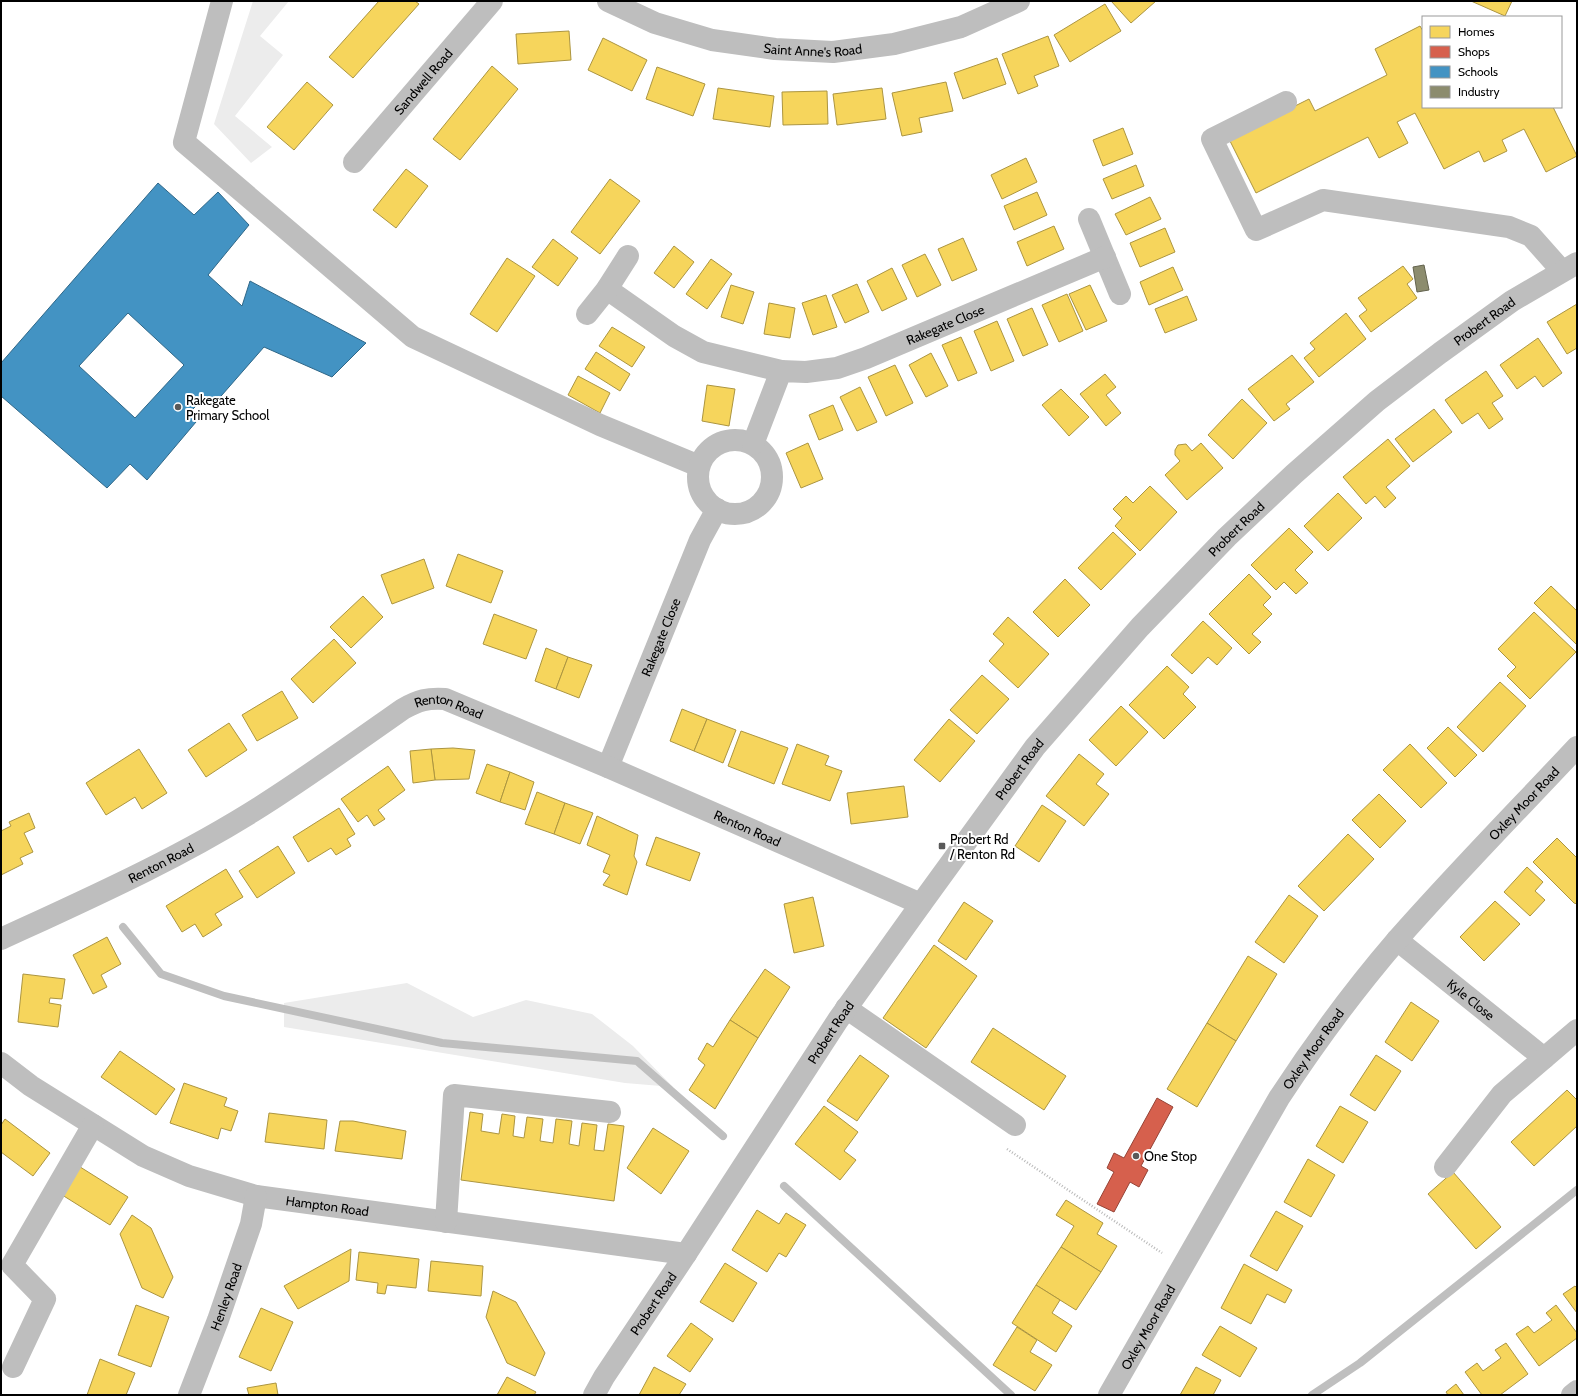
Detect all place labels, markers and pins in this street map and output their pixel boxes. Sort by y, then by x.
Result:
place label: Rakegate Primary School [186,392,269,423]
marker: Rakegate Primary School [173,402,183,412]
place label: Probert Rd / Renton Rd [949,831,1015,862]
marker: Probert Rd / Renton Rd [937,841,947,851]
place label: One Stop [1144,1148,1197,1164]
marker: One Stop [1131,1151,1141,1161]

